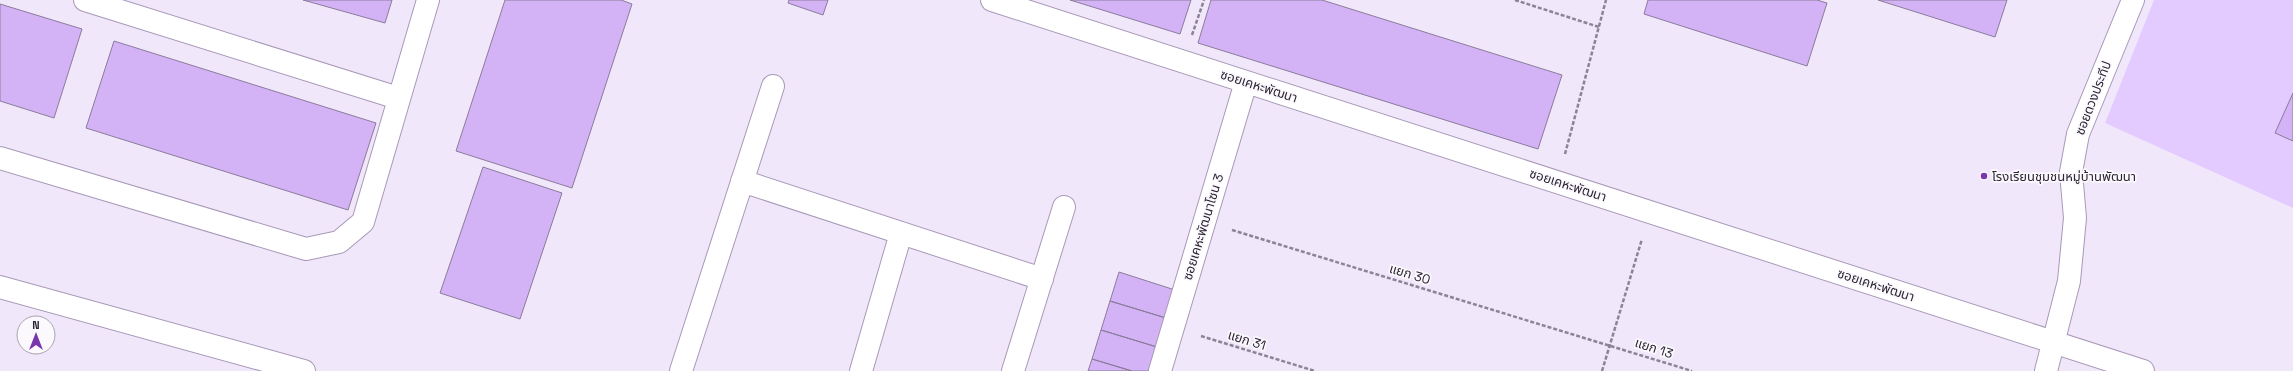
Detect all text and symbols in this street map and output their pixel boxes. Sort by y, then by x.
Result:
street label: ซอยดวงประทีป [2071,58,2115,138]
street label: ซอยเคหะพัฒนา [1218,66,1300,106]
street label: ซอยเคหะพัฒนา [1527,165,1609,205]
place label: โรงเรียนชุมชนหมู่บ้านพัฒนา [1992,168,2136,185]
marker: โรงเรียนชุมชนหมู่บ้านพัฒนา [1979,171,1989,181]
street label: ซอยเคหะพัฒนาโซน 3 [1179,172,1227,282]
street label: แยก 30 [1387,260,1433,288]
street label: ซอยเคหะพัฒนา [1835,265,1917,305]
north arrow [16,315,56,355]
text: N [32,318,40,332]
street label: แยก 31 [1226,326,1268,354]
street label: แยก 13 [1633,334,1675,362]

